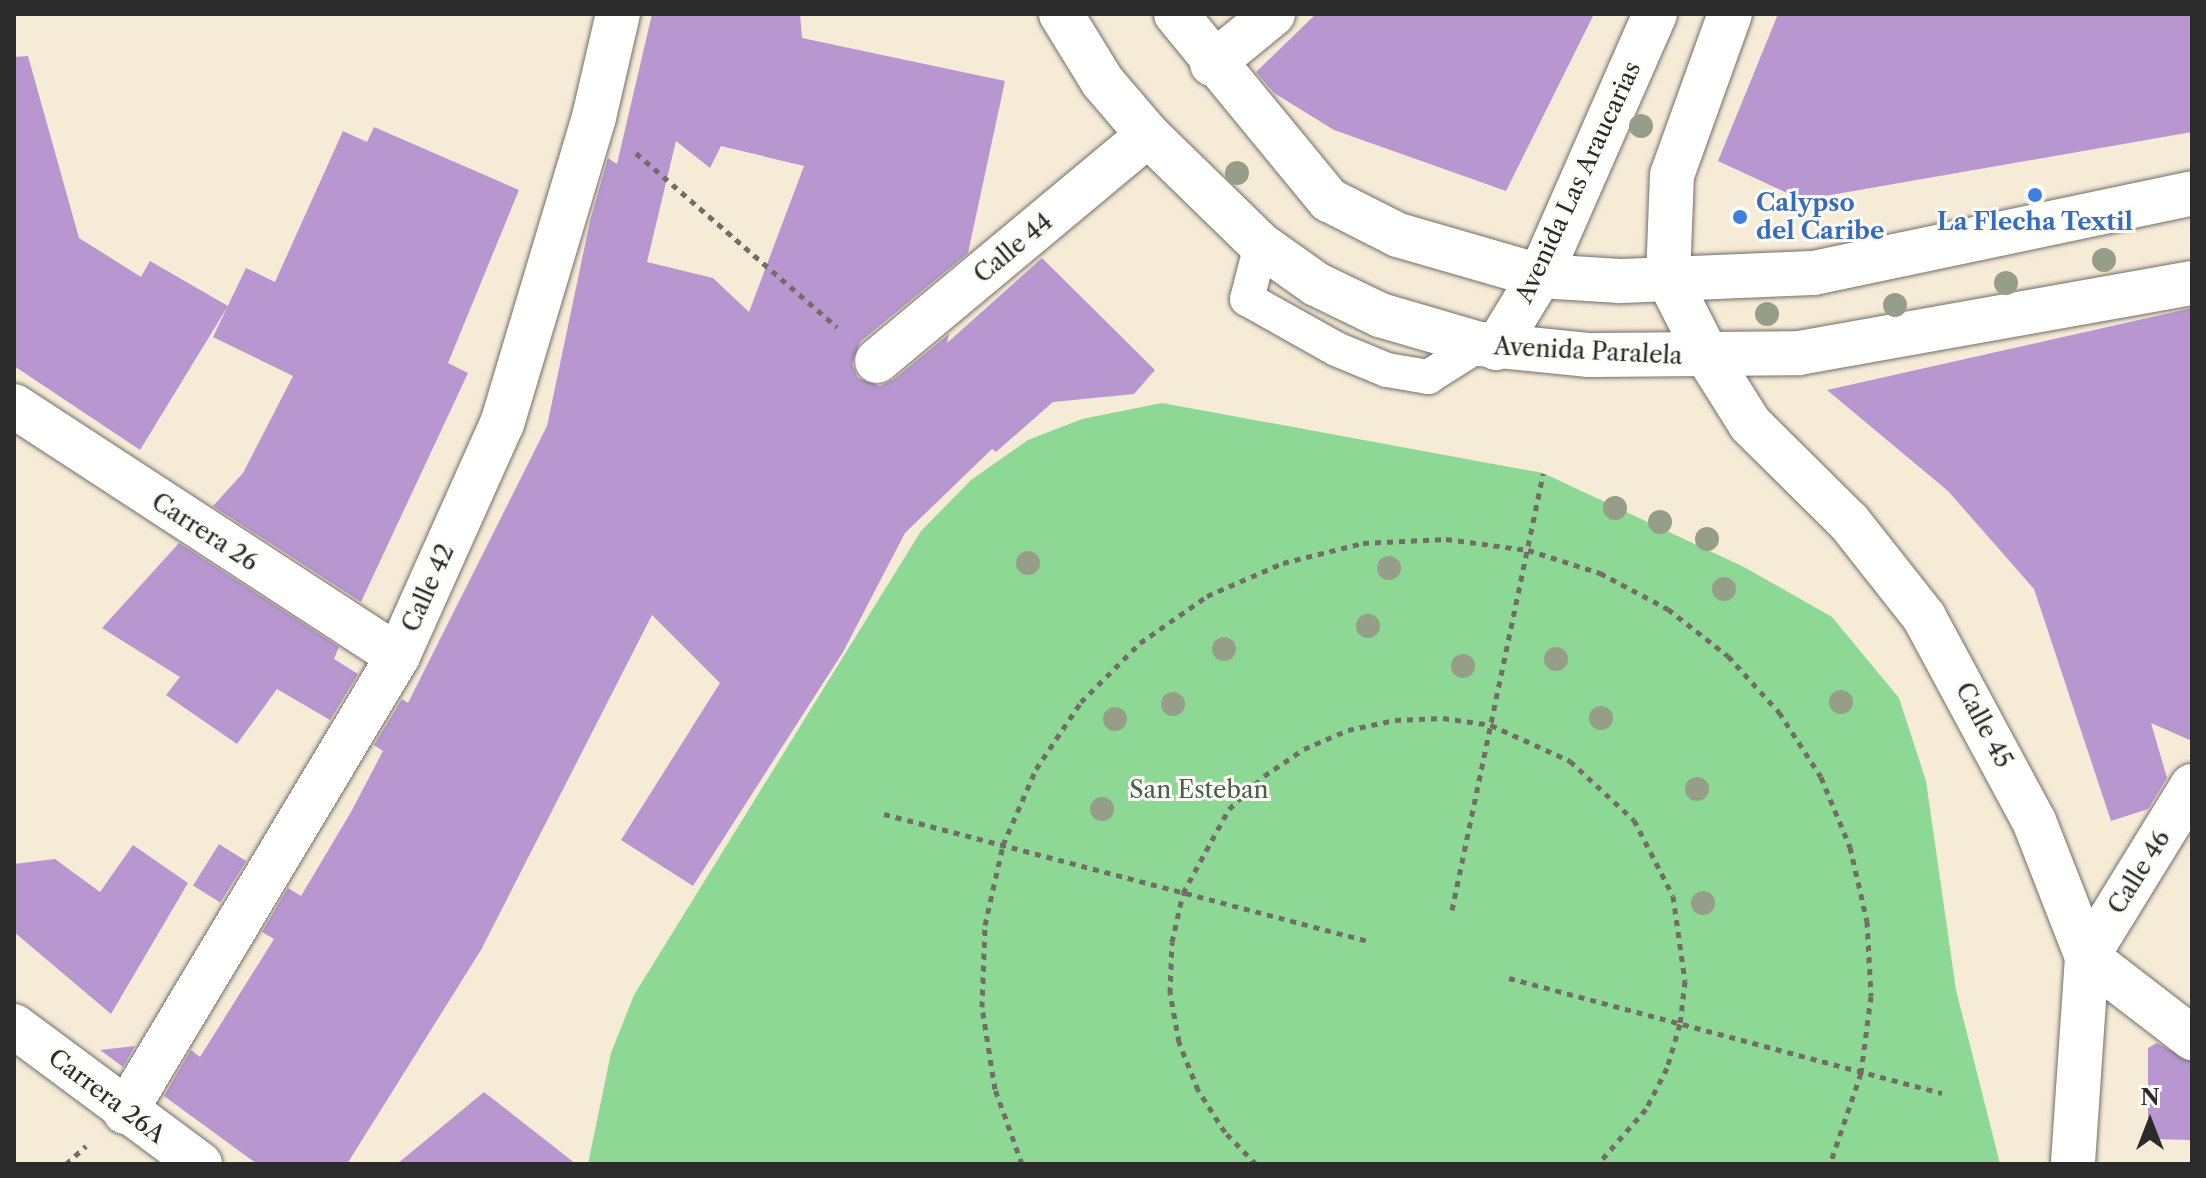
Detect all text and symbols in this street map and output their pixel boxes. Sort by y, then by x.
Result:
street label: Avenida Las Araucarias [1509,56,1647,308]
marker: La Flecha Textil [2026,186,2044,204]
place label: Calypso del Caribe [1756,189,1884,245]
street label: Calle 44 [968,207,1058,289]
marker: Calypso del Caribe [1731,208,1749,226]
place label: La Flecha Textil [1936,208,2134,236]
street label: Avenida Paralela [1493,332,1683,370]
street label: Carrera 26 [146,487,264,577]
street label: Calle 42 [396,540,460,636]
street label: Calle 45 [1950,678,2018,772]
park label: San Esteban [1129,776,1269,804]
street label: Calle 46 [2102,825,2176,919]
street label: Carrera 26A [43,1043,171,1149]
north arrow [2110,1082,2190,1162]
text: N [2140,1084,2160,1111]

